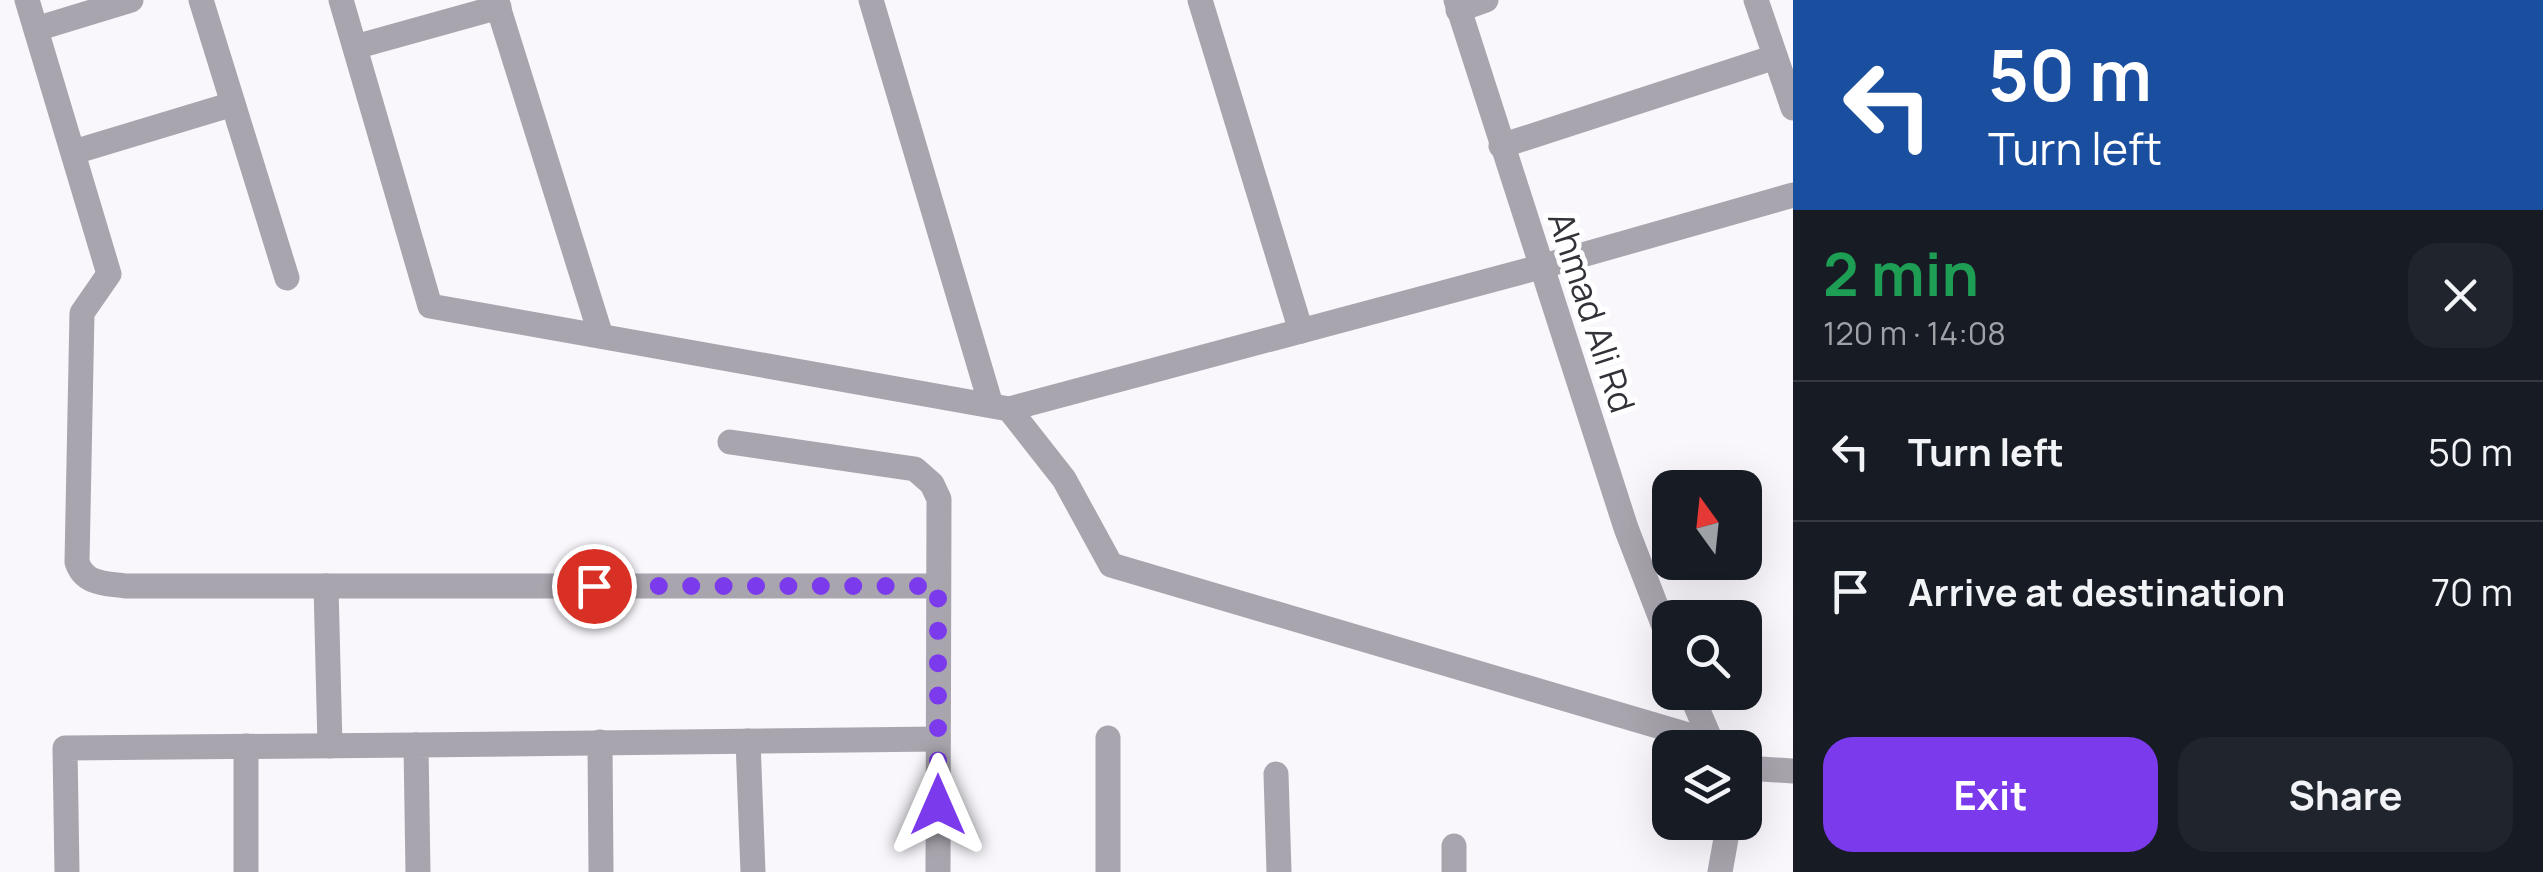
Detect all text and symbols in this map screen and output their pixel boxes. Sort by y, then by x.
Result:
text: 50 m [1988,26,2152,122]
icon: left [1823,40,1953,170]
text: Turn left [1988,117,2162,179]
street label: Ahmad Ali Rd [1537,206,1647,418]
text: 2 min [1823,232,1979,314]
button: close [2408,243,2513,348]
text: 120 m · 14:08 [1823,311,2006,355]
icon: left [1823,424,1878,479]
text: Turn left [1908,425,2064,477]
text: 50 m [2428,425,2513,477]
north arrow [1652,470,1762,580]
map controls [1652,470,1762,840]
pin [552,544,637,629]
icon: arrive [567,559,622,614]
icon: arrive [1823,564,1878,619]
text: Arrive at destination [1908,565,2285,617]
text: 70 m [2431,565,2513,617]
button: search [1652,600,1762,710]
button: layers [1652,730,1762,840]
button: Exit [1823,737,2158,852]
button: Share [2178,737,2513,852]
position arrow [886,753,990,857]

